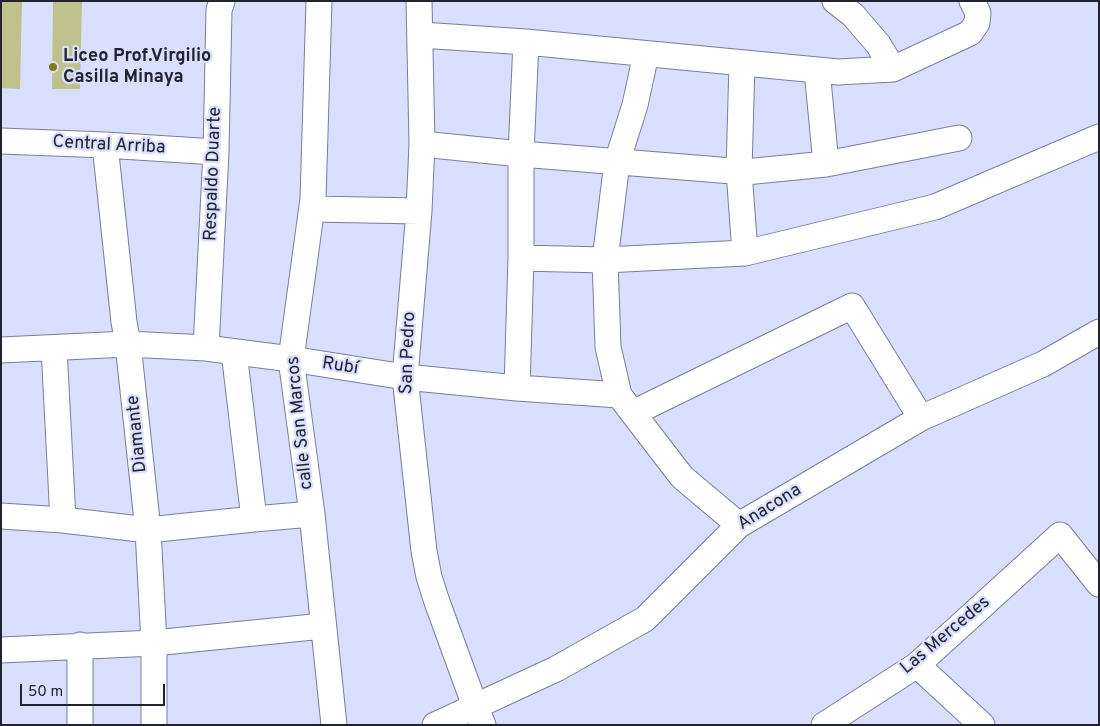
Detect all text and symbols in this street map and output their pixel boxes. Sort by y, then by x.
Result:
place label: Liceo Prof.Virgilio Casilla Minaya [63,46,211,88]
marker: Liceo Prof.Virgilio Casilla Minaya [47,61,59,73]
street label: Respaldo Duarte [201,107,227,241]
street label: Central Arriba [52,132,166,160]
street label: San Pedro [397,311,421,395]
street label: Rubí [320,353,360,381]
street label: calle San Marcos [283,355,319,491]
street label: Diamante [123,394,153,474]
street label: Anacona [734,480,806,536]
street label: Las Mercedes [897,592,995,680]
scale bar [22,674,168,706]
text: 50 m [28,683,63,702]

